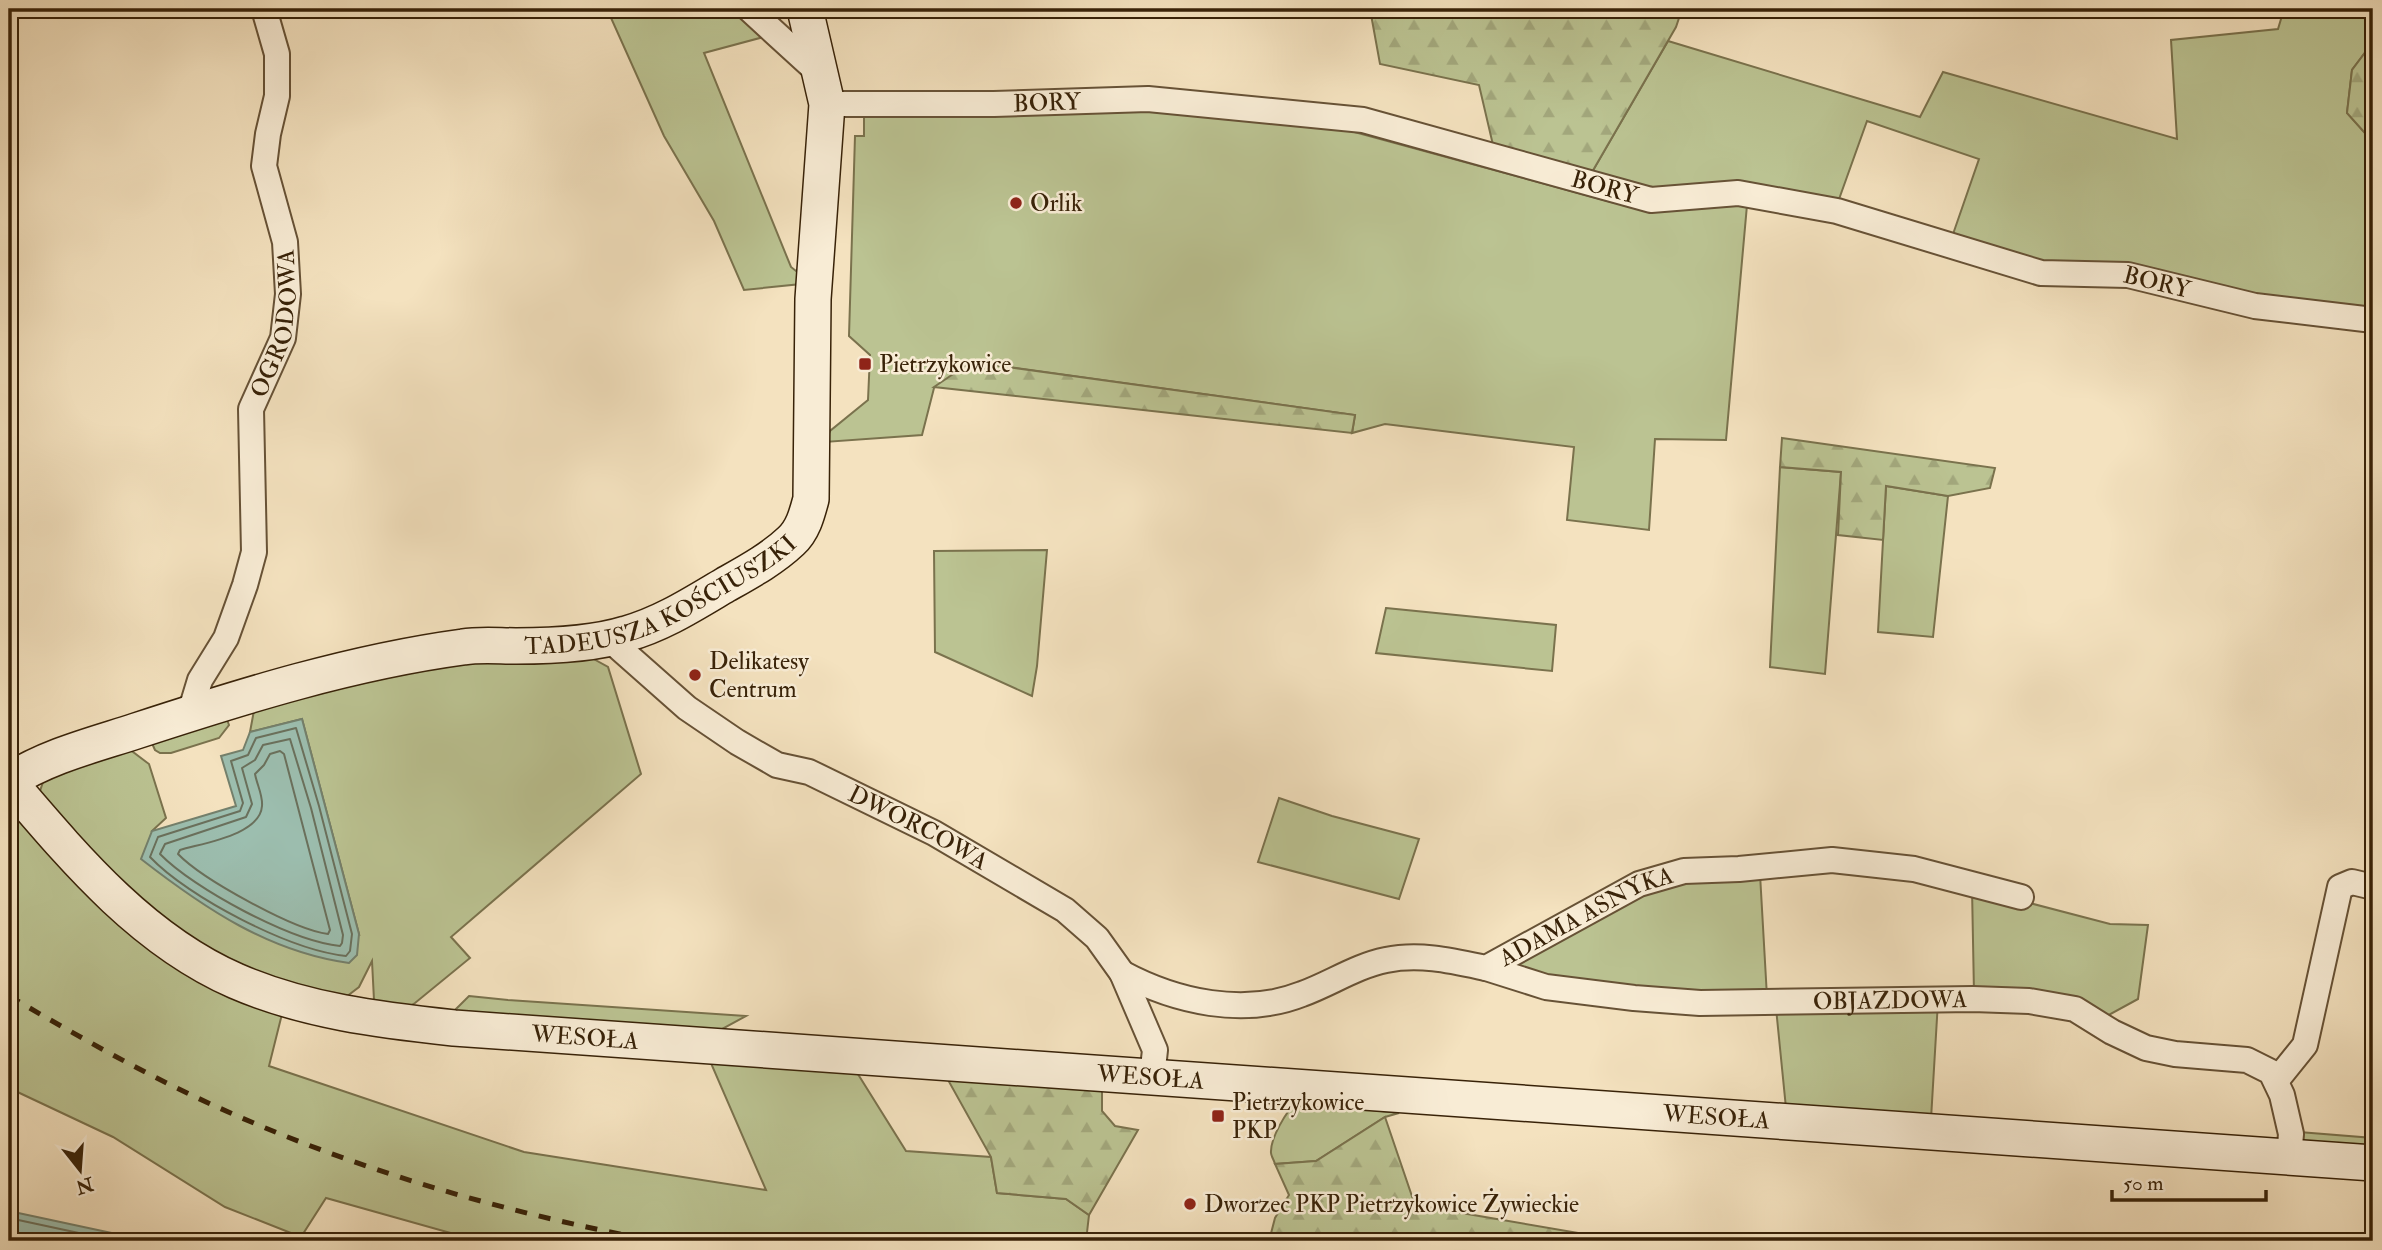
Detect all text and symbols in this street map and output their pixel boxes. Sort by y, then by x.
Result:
street label: BORY [1012,86,1082,119]
street label: BORY [1568,164,1642,212]
place label: Orlik [1030,188,1083,219]
marker: Orlik [1008,195,1024,211]
street label: OGRODOWA [243,248,305,403]
street label: BORY [2120,259,2194,306]
place label: Pietrzykowice [879,349,1011,380]
marker: Pietrzykowice [857,356,873,372]
street label: TADEUSZA KOŚCIUSZKI [524,529,803,662]
place label: Delikatesy Centrum [709,646,809,705]
marker: Delikatesy Centrum [687,667,703,683]
street label: DWORCOWA [843,779,994,877]
street label: ADAMA ASNYKA [1493,860,1677,974]
street label: OBJAZDOWA [1813,984,1968,1017]
street label: WESOŁA [529,1018,640,1057]
street label: WESOŁA [1095,1058,1205,1097]
place label: Pietrzykowice PKP [1232,1087,1364,1146]
street label: WESOŁA [1661,1098,1771,1137]
marker: Pietrzykowice PKP [1210,1108,1226,1124]
north arrow [46,1134,116,1204]
scale bar [2112,1159,2266,1203]
text: 50 m [2123,1170,2164,1197]
text: N [72,1171,97,1200]
place label: Dworzec PKP Pietrzykowice Żywieckie [1204,1188,1579,1220]
marker: Dworzec PKP Pietrzykowice Żywieckie [1182,1196,1198,1212]

